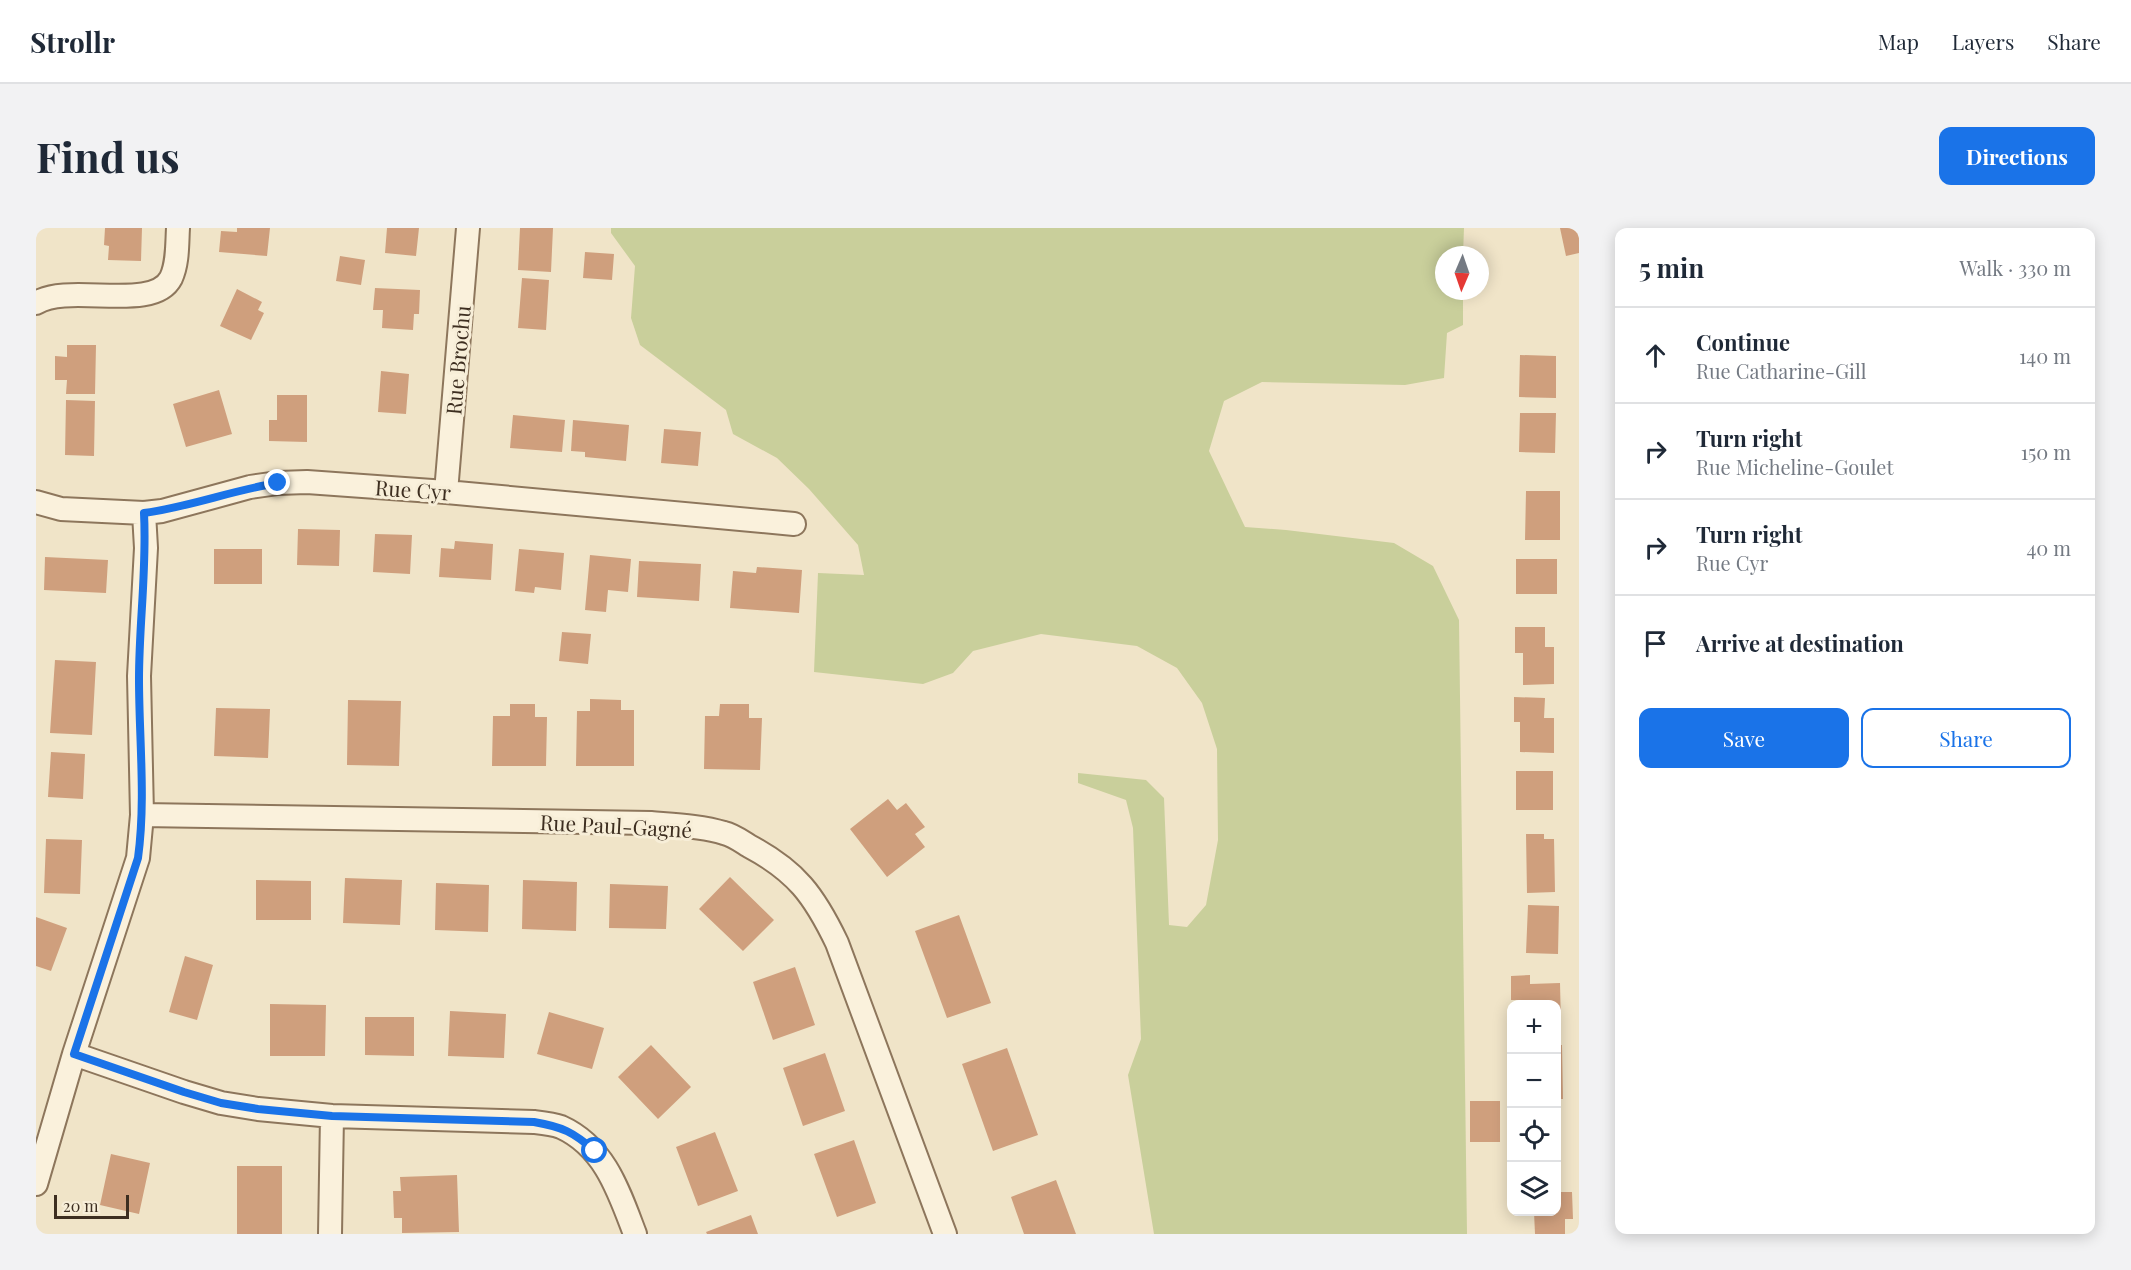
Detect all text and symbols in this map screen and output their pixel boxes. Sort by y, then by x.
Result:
text: Strollr [30,23,115,60]
text: Map [1878,27,1919,55]
text: Layers [1952,27,2014,55]
text: Share [2047,27,2101,55]
button: Directions [1939,127,2095,185]
text: Find us [36,128,180,184]
north arrow [1435,246,1489,300]
text: 5 min [1639,250,1704,285]
text: Walk · 330 m [1959,254,2071,281]
street label: Rue Brochu [438,304,476,416]
text: Continue [1696,327,1790,357]
icon: ahead [1639,339,1672,372]
text: 140 m [2019,342,2071,369]
text: Rue Catharine-Gill [1696,357,1866,384]
text: Turn right [1696,423,1802,453]
icon: right [1639,435,1672,468]
text: 150 m [2021,438,2071,465]
text: Rue Micheline-Goulet [1696,453,1894,480]
route end [264,469,290,495]
street label: Rue Cyr [374,472,453,506]
text: Turn right [1696,519,1802,549]
icon: right [1639,531,1672,564]
text: 40 m [2026,534,2071,561]
text: Rue Cyr [1696,549,1768,576]
icon: arrive [1639,627,1672,660]
text: Arrive at destination [1696,628,1904,658]
button: Save [1639,708,1849,768]
button: Share [1861,708,2071,768]
street label: Rue Paul-Gagné [539,807,693,843]
map controls [1507,1000,1561,1216]
button: + [1507,1000,1561,1054]
button: − [1507,1054,1561,1108]
button: locate [1507,1108,1561,1162]
route start [581,1137,607,1163]
button: layers [1507,1162,1561,1216]
scale bar [54,1192,129,1220]
text: 20 m [63,1195,98,1216]

